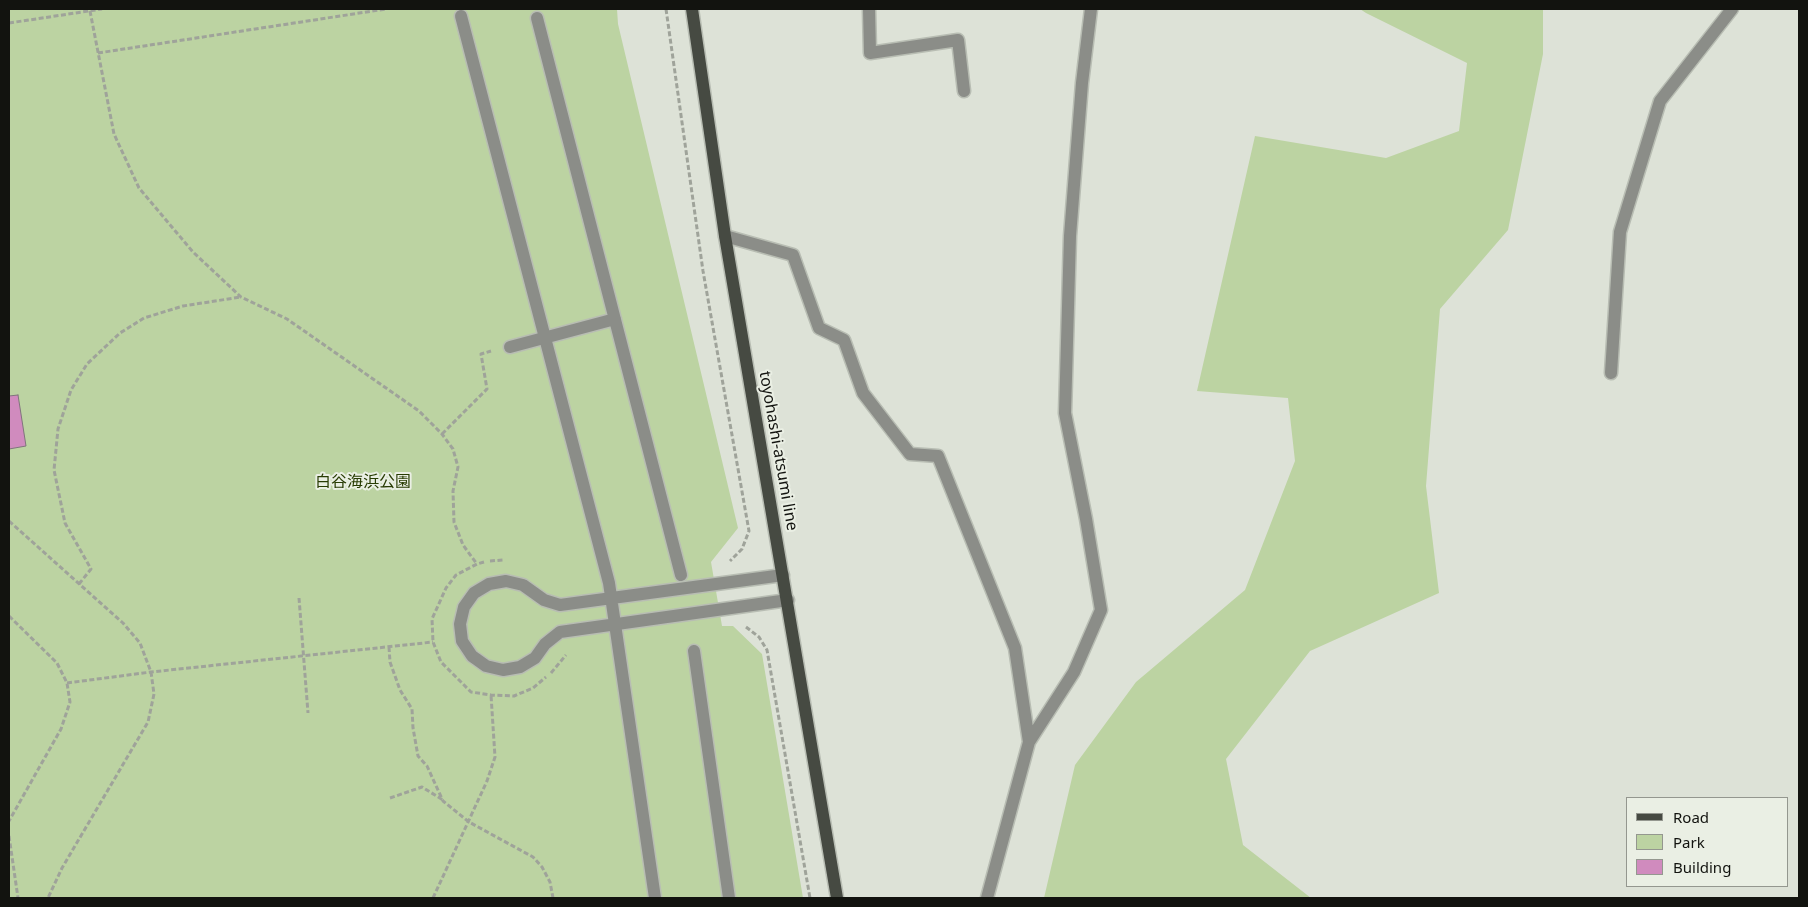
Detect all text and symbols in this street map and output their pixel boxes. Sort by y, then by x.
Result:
street label: toyohashi-atsumi line [755,370,801,532]
park label: 白谷海浜公園 [315,472,411,492]
legend [1626,797,1788,887]
text: Road [1673,807,1709,827]
text: Park [1673,832,1705,852]
text: Building [1673,857,1731,877]

